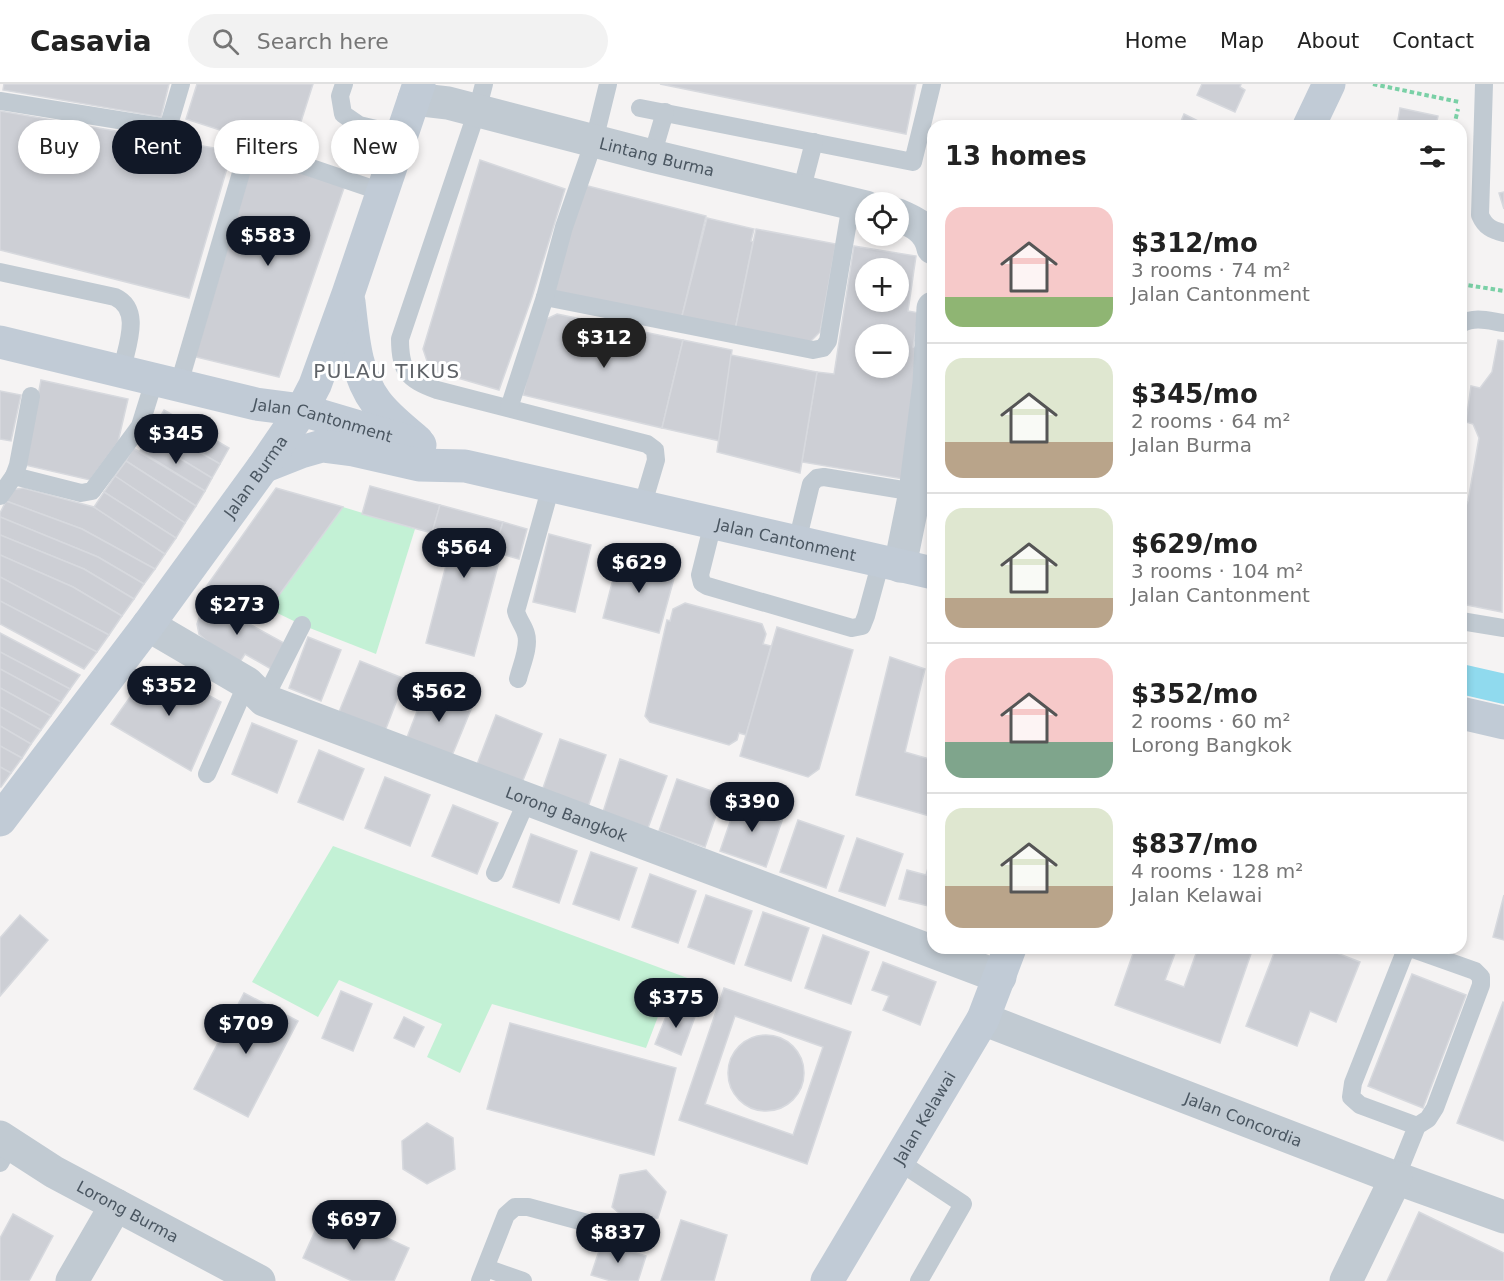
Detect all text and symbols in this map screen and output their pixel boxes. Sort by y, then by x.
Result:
search box [188,14,608,68]
text: Casavia [30,25,152,58]
icon: search [209,25,242,58]
text: Search here [257,29,389,54]
text: Home [1125,29,1187,53]
text: Map [1220,29,1264,53]
text: About [1297,29,1359,53]
text: Contact [1392,29,1474,53]
chip: Buy [18,120,100,174]
chip: Rent [112,120,202,174]
chip: Filters [214,120,319,174]
chip: New [331,120,419,174]
street label: Lintang Burma [597,134,716,181]
icon: filters [1416,140,1449,173]
text: 13 homes [945,141,1087,171]
map controls [855,192,909,378]
button: locate [855,192,909,246]
pin: $583 [232,216,304,267]
text: $583 [240,223,296,247]
text: $312/mo [1131,228,1258,258]
icon: home [993,231,1065,303]
button: + [855,258,909,312]
text: 3 rooms · 74 m² [1131,258,1291,282]
text: Jalan Cantonment [1131,282,1310,306]
pin: $312 [568,318,640,369]
button: − [855,324,909,378]
text: $312 [576,325,632,349]
district label: PULAU TIKUS [313,359,461,383]
text: $345/mo [1131,379,1258,409]
icon: home [993,382,1065,454]
street label: Jalan Cantonment [250,394,395,446]
text: 2 rooms · 64 m² [1131,409,1291,433]
pin: $345 [140,414,212,465]
text: $345 [148,421,204,445]
street label: Jalan Burma [219,432,292,523]
text: Jalan Burma [1131,433,1252,457]
street label: Jalan Cantonment [713,514,858,565]
pin: $564 [428,528,500,579]
text: $629/mo [1131,529,1258,559]
icon: home [993,532,1065,604]
text: $564 [436,535,492,559]
pin: $629 [603,543,675,594]
text: $629 [611,550,667,574]
text: 3 rooms · 104 m² [1131,559,1303,583]
text: Jalan Cantonment [1131,583,1310,607]
pin: $273 [201,585,273,636]
text: $273 [209,592,265,616]
pin: $352 [133,666,205,717]
pin: $562 [403,672,475,723]
text: $352 [141,673,197,697]
text: $562 [411,679,467,703]
text: $352/mo [1131,679,1258,709]
icon: home [993,682,1065,754]
text: 2 rooms · 60 m² [1131,709,1291,733]
text: Lorong Bangkok [1131,733,1292,757]
pin: $390 [716,782,788,833]
street label: Lorong Bangkok [503,783,631,846]
text: $390 [724,789,780,813]
text: $837/mo [1131,829,1258,859]
icon: home [993,832,1065,904]
text: 4 rooms · 128 m² [1131,859,1303,883]
text: Jalan Kelawai [1131,883,1262,907]
pin: $375 [640,978,712,1029]
text: $375 [648,985,704,1009]
pin: $709 [210,1004,282,1055]
text: $709 [218,1011,274,1035]
street label: Jalan Kelawai [889,1068,960,1169]
street label: Jalan Concordia [1181,1088,1305,1151]
street label: Lorong Burma [73,1177,182,1247]
pin: $697 [318,1200,390,1251]
text: $697 [326,1207,382,1231]
pin: $837 [582,1213,654,1264]
text: $837 [590,1220,646,1244]

